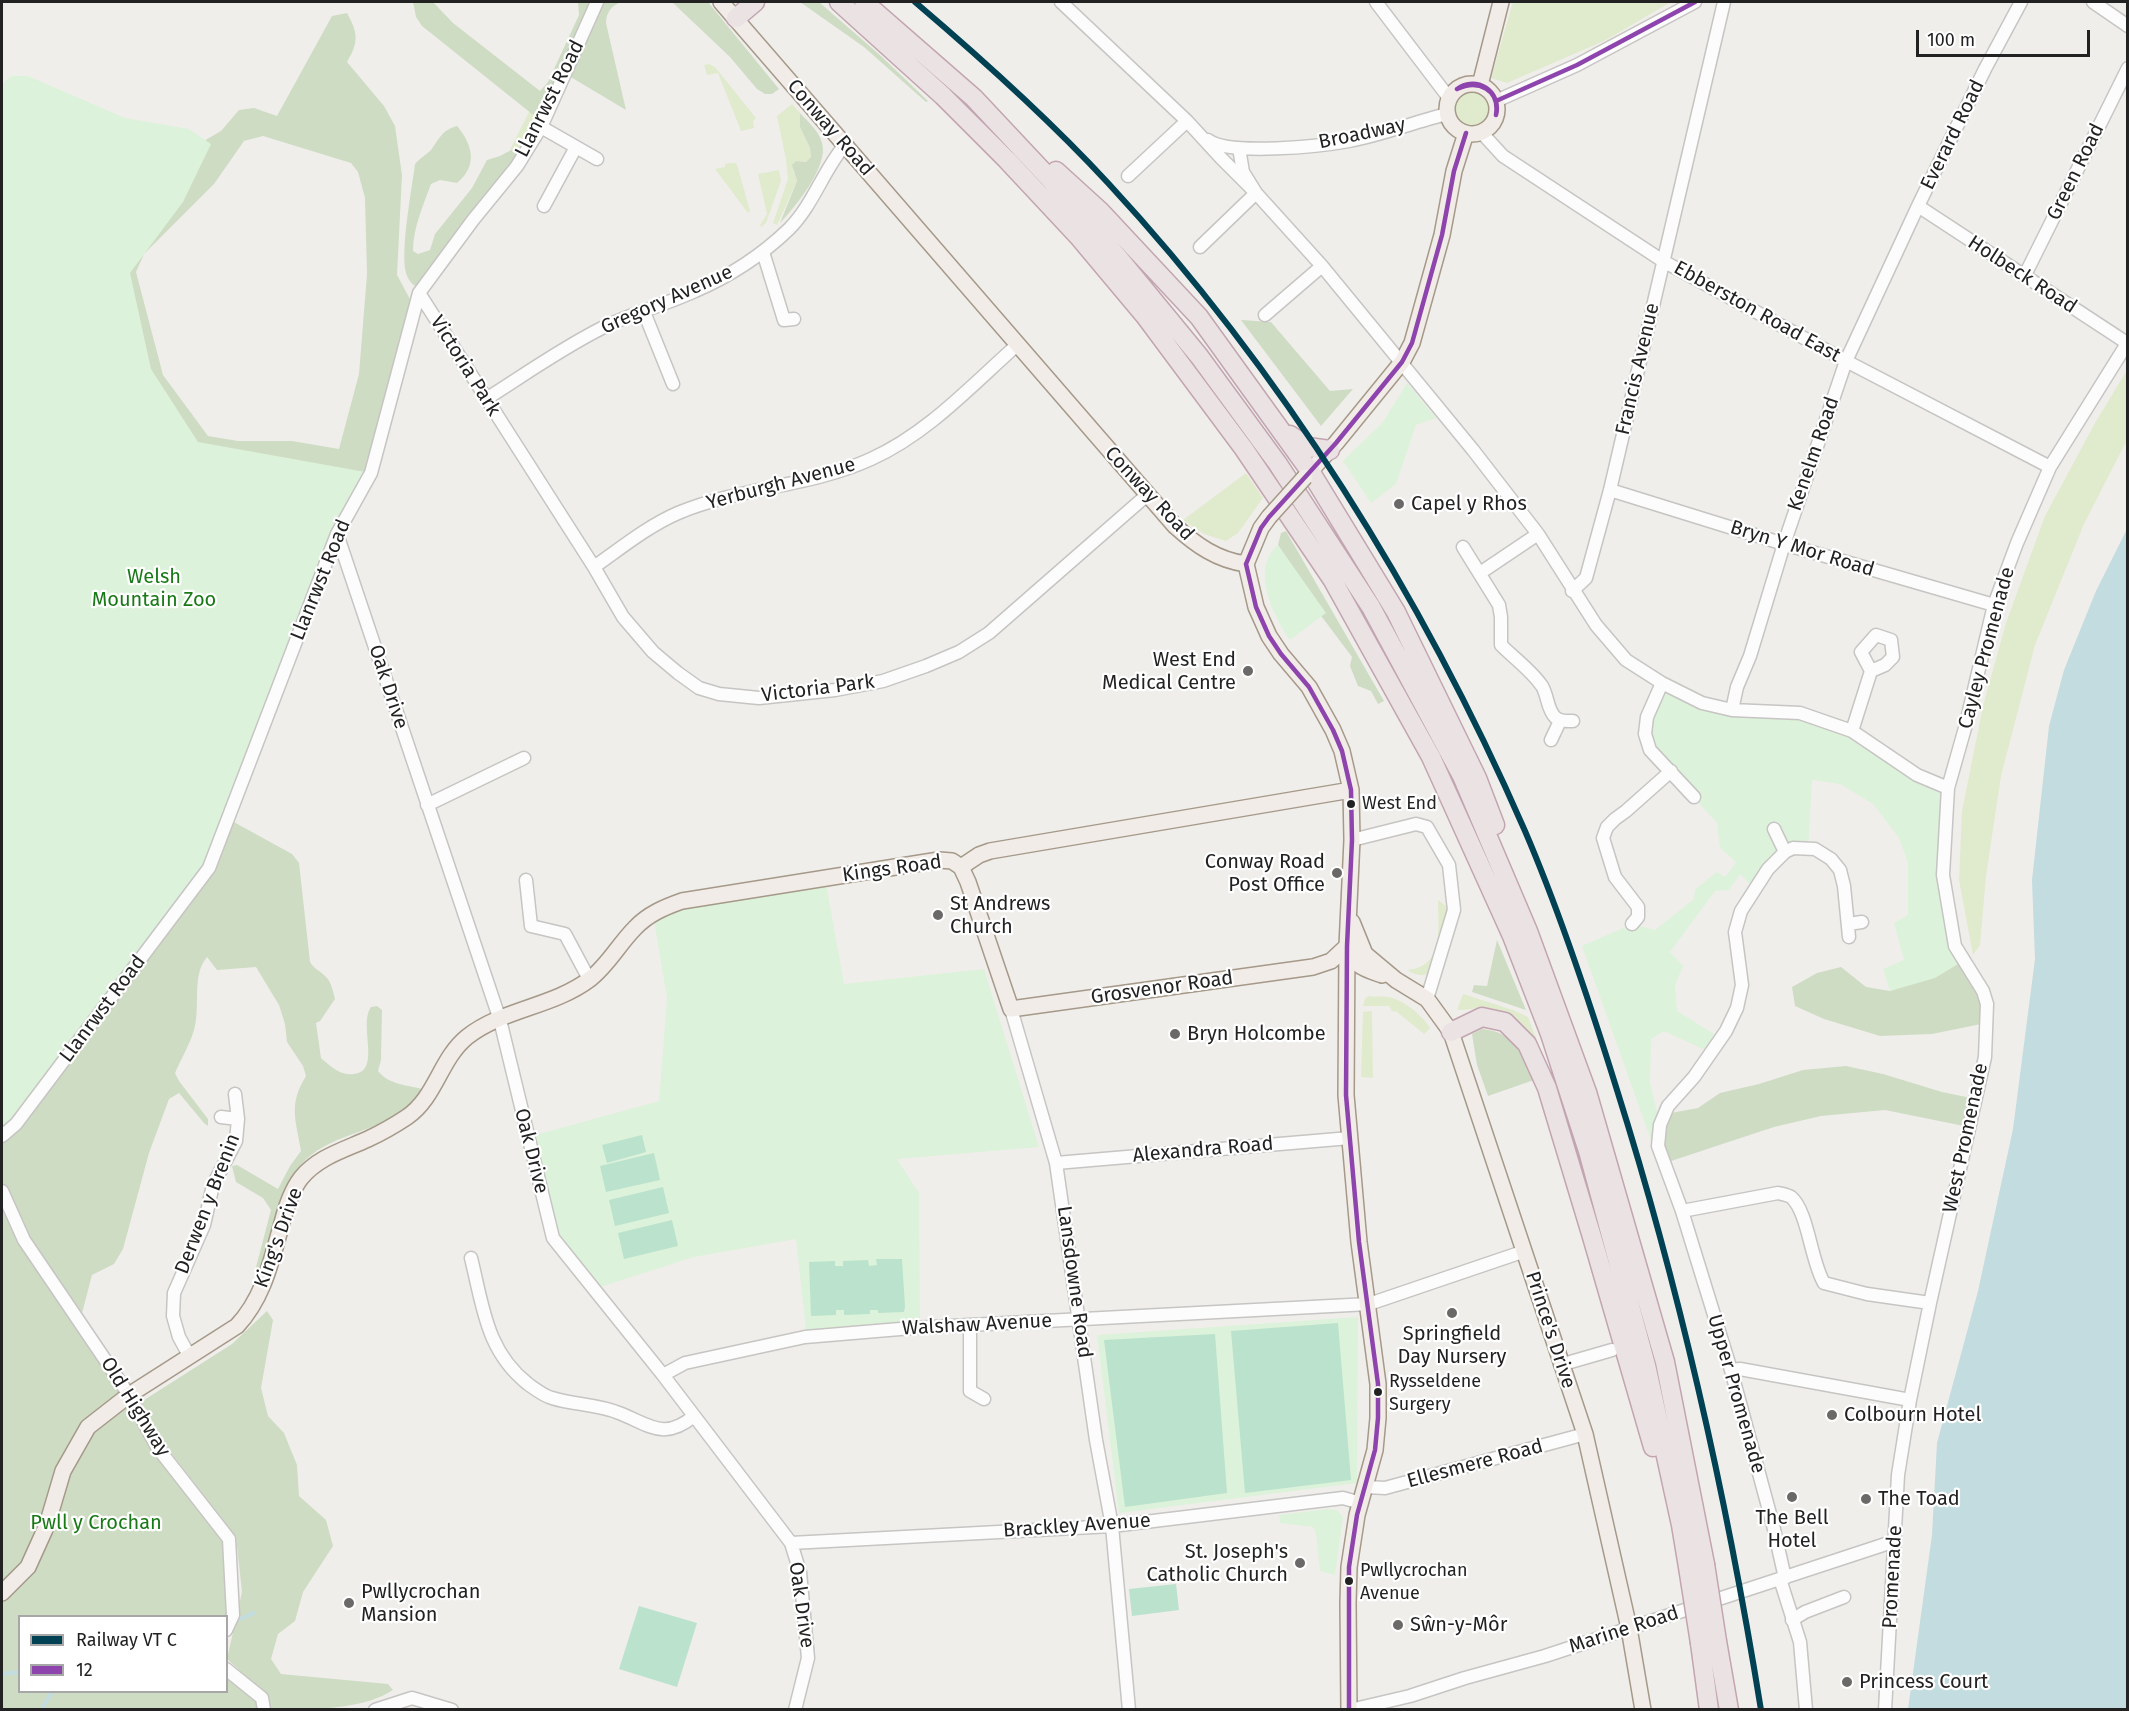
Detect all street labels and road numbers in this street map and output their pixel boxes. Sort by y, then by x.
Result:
street label: Llanrwst Road [510,36,590,162]
street label: Conway Road [782,75,878,181]
street label: Everard Road [1916,76,1990,194]
street label: Broadway [1316,113,1408,155]
street label: Green Road [2042,120,2110,224]
street label: Holbeck Road [1963,231,2081,319]
street label: Ebberston Road East [1669,256,1845,368]
street label: Gregory Avenue [597,260,737,340]
street label: Francis Avenue [1611,301,1665,437]
street label: Victoria Park [425,311,505,421]
street label: Kenelm Road [1783,394,1845,514]
street label: Conway Road [1099,442,1199,546]
street label: Yerburgh Avenue [704,453,858,515]
street label: Llanrwst Road [286,516,356,644]
street label: Bryn Y Mor Road [1727,516,1877,582]
street label: Cayley Promenade [1954,564,2020,732]
street label: Oak Drive [363,642,413,732]
street label: Victoria Park [760,670,876,708]
street label: Kings Road [841,850,943,888]
street label: Llanrwst Road [55,951,151,1067]
street label: Grosvenor Road [1089,966,1235,1010]
street label: West Promenade [1938,1061,1994,1215]
street label: Oak Drive [509,1106,553,1196]
street label: Derwen y Brenin [170,1131,246,1277]
street label: Alexandra Road [1132,1132,1274,1168]
street label: King's Drive [250,1184,308,1292]
street label: Lansdowne Road [1051,1204,1097,1360]
street label: Prince's Drive [1520,1268,1580,1392]
street label: Walshaw Avenue [901,1309,1053,1341]
street label: Upper Promenade [1702,1312,1770,1476]
street label: Old Highway [95,1353,175,1461]
street label: Ellesmere Road [1404,1434,1546,1494]
street label: Brackley Avenue [1002,1509,1152,1543]
street label: Promenade [1878,1525,1908,1629]
street label: Oak Drive [783,1560,819,1650]
street label: Marine Road [1566,1601,1682,1659]

